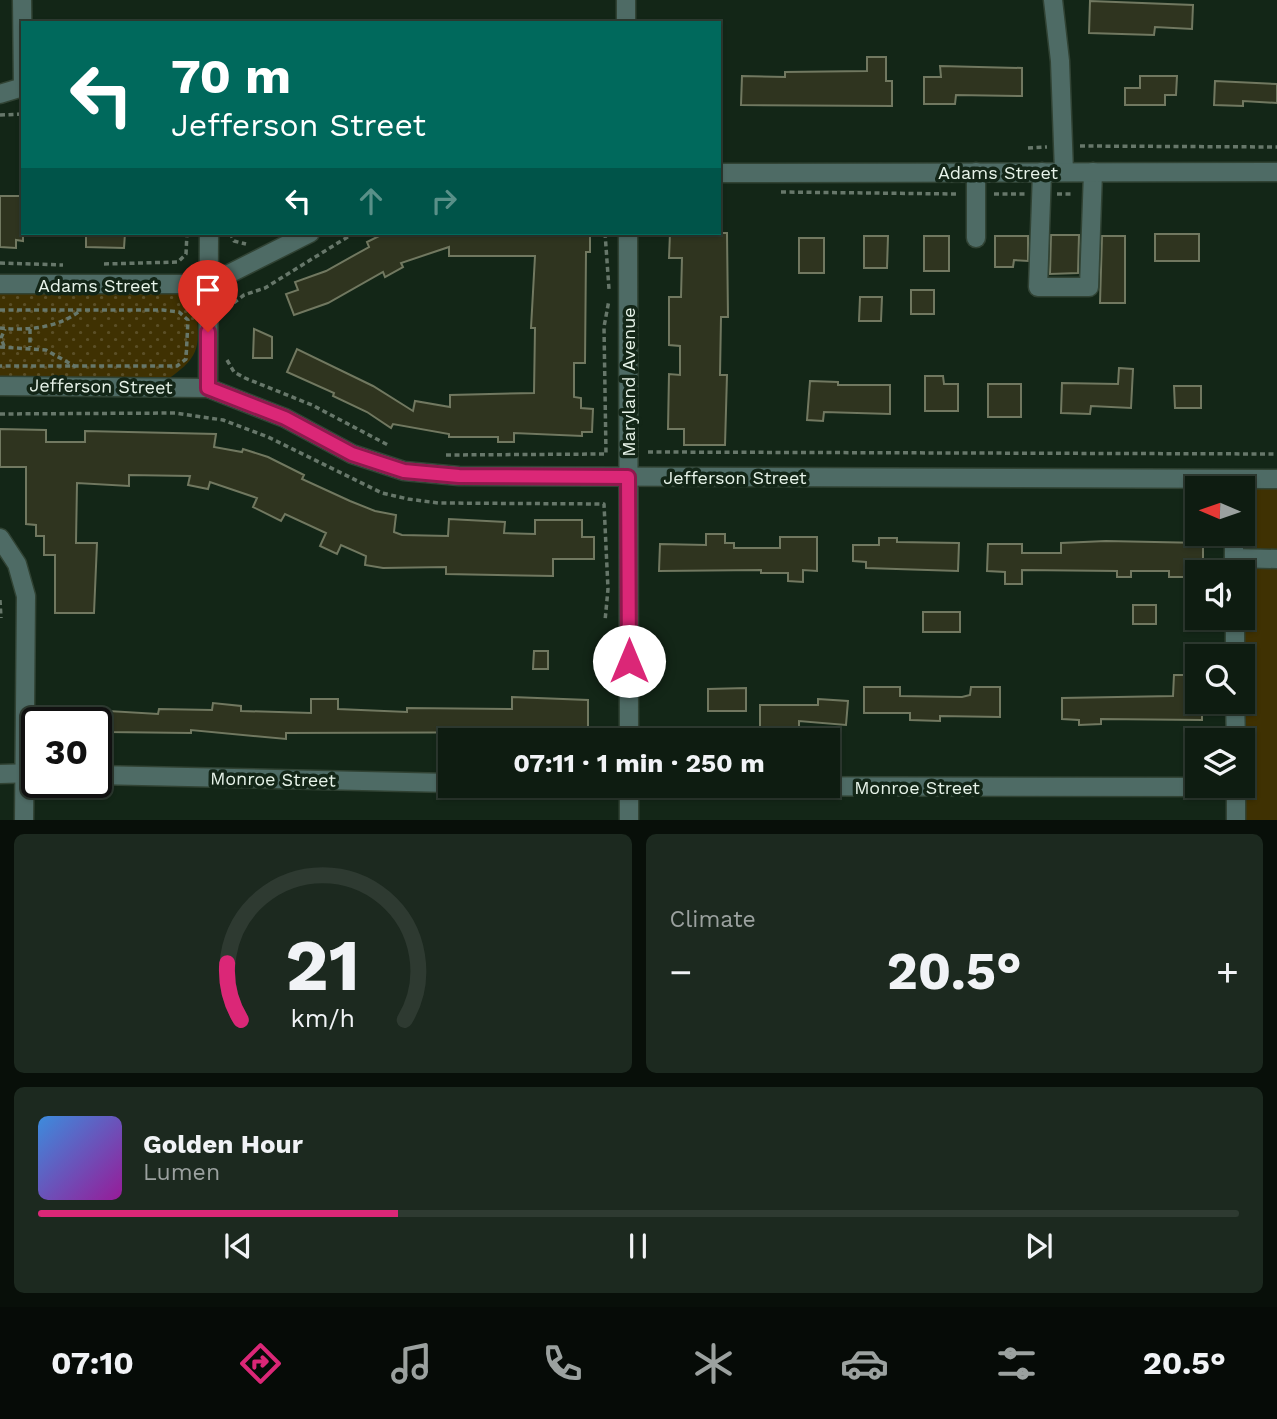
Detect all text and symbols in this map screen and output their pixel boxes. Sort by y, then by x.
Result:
text: 70 m [171,47,291,105]
icon: left [56,49,147,140]
text: Jefferson Street [171,106,426,144]
street label: Adams Street [938,162,1059,183]
icon: left [279,182,317,220]
icon: ahead [352,182,390,220]
icon: right [425,182,463,220]
pin [178,260,238,332]
icon: arrive [189,271,227,309]
street label: Adams Street [38,275,159,296]
street label: Maryland Avenue [618,307,639,457]
street label: Jefferson Street [29,374,173,398]
street label: Jefferson Street [663,467,807,488]
north arrow [1185,476,1255,546]
map controls [1185,476,1255,798]
button: sound [1185,560,1255,630]
position arrow [592,624,666,698]
button: search [1185,644,1255,714]
speed limit sign: 30 [21,707,112,798]
button: layers [1185,728,1255,798]
text: 07:11 · 1 min · 250 m [513,748,765,778]
street label: Monroe Street [210,767,336,791]
street label: Monroe Street [854,777,980,798]
text: Climate [670,906,756,933]
text: 21 [285,922,360,1008]
text: 20.5° [887,941,1022,1002]
text: − [670,950,692,994]
text: + [1216,950,1239,994]
text: km/h [291,1003,355,1032]
text: Golden Hour [143,1129,303,1159]
text: Lumen [143,1159,220,1186]
icon: previous [219,1227,257,1265]
icon: pause [619,1227,657,1265]
icon: next [1020,1227,1058,1265]
icon: directions [236,1339,285,1388]
icon: music [387,1339,436,1388]
icon: phone [538,1339,587,1388]
icon: climate [689,1339,738,1388]
icon: car [840,1339,889,1388]
icon: filters [992,1339,1041,1388]
text: 07:10 [51,1344,134,1382]
text: 20.5° [1143,1344,1226,1382]

